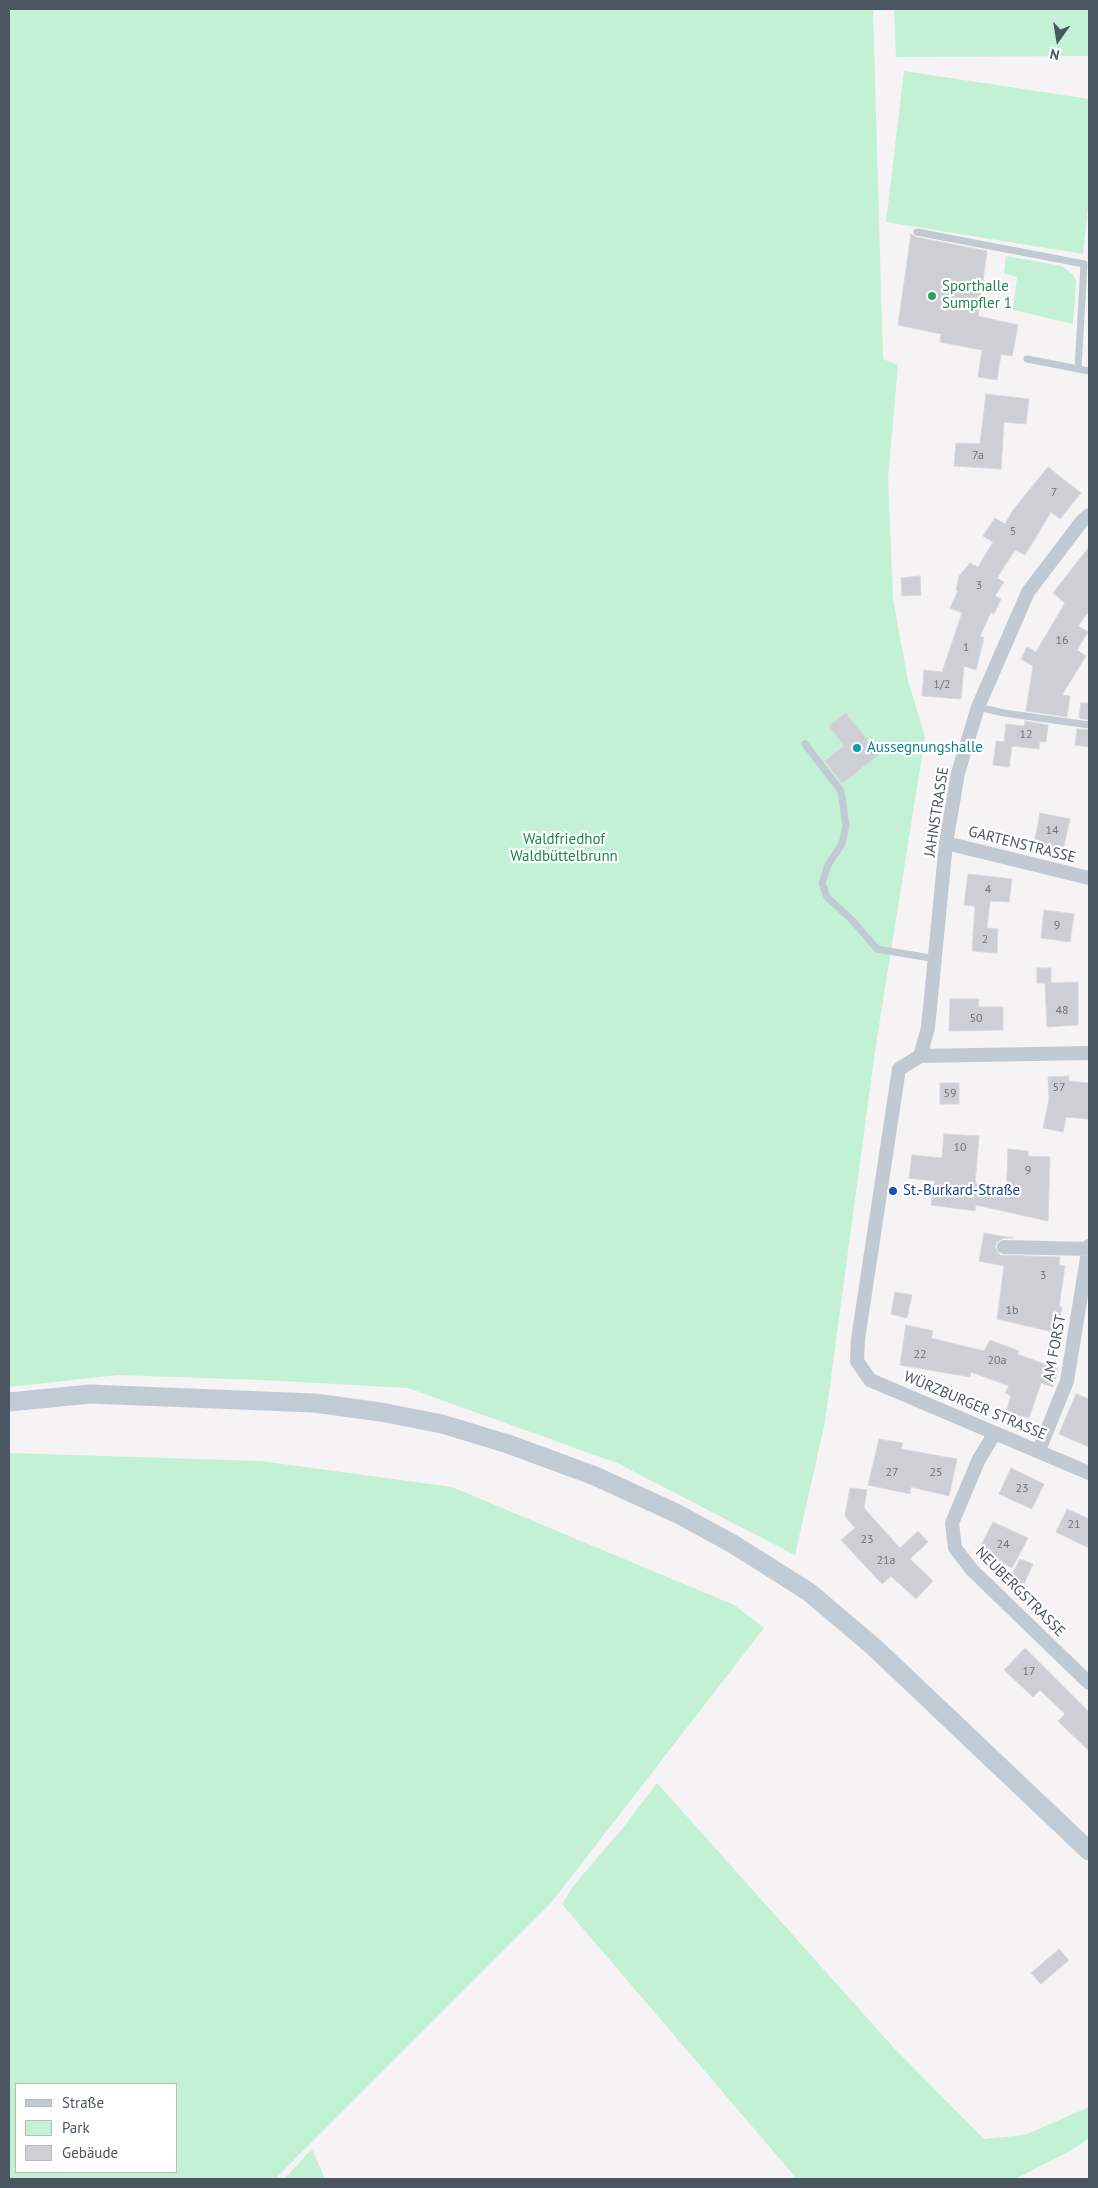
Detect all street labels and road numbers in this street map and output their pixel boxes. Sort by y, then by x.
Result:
street label: JAHNSTRASSE [921,766,953,858]
street label: GARTENSTRASSE [966,823,1078,867]
street label: AM FORST [1040,1313,1070,1383]
street label: WÜRZBURGER STRASSE [901,1368,1049,1444]
street label: NEUBERGSTRASSE [971,1543,1069,1641]

